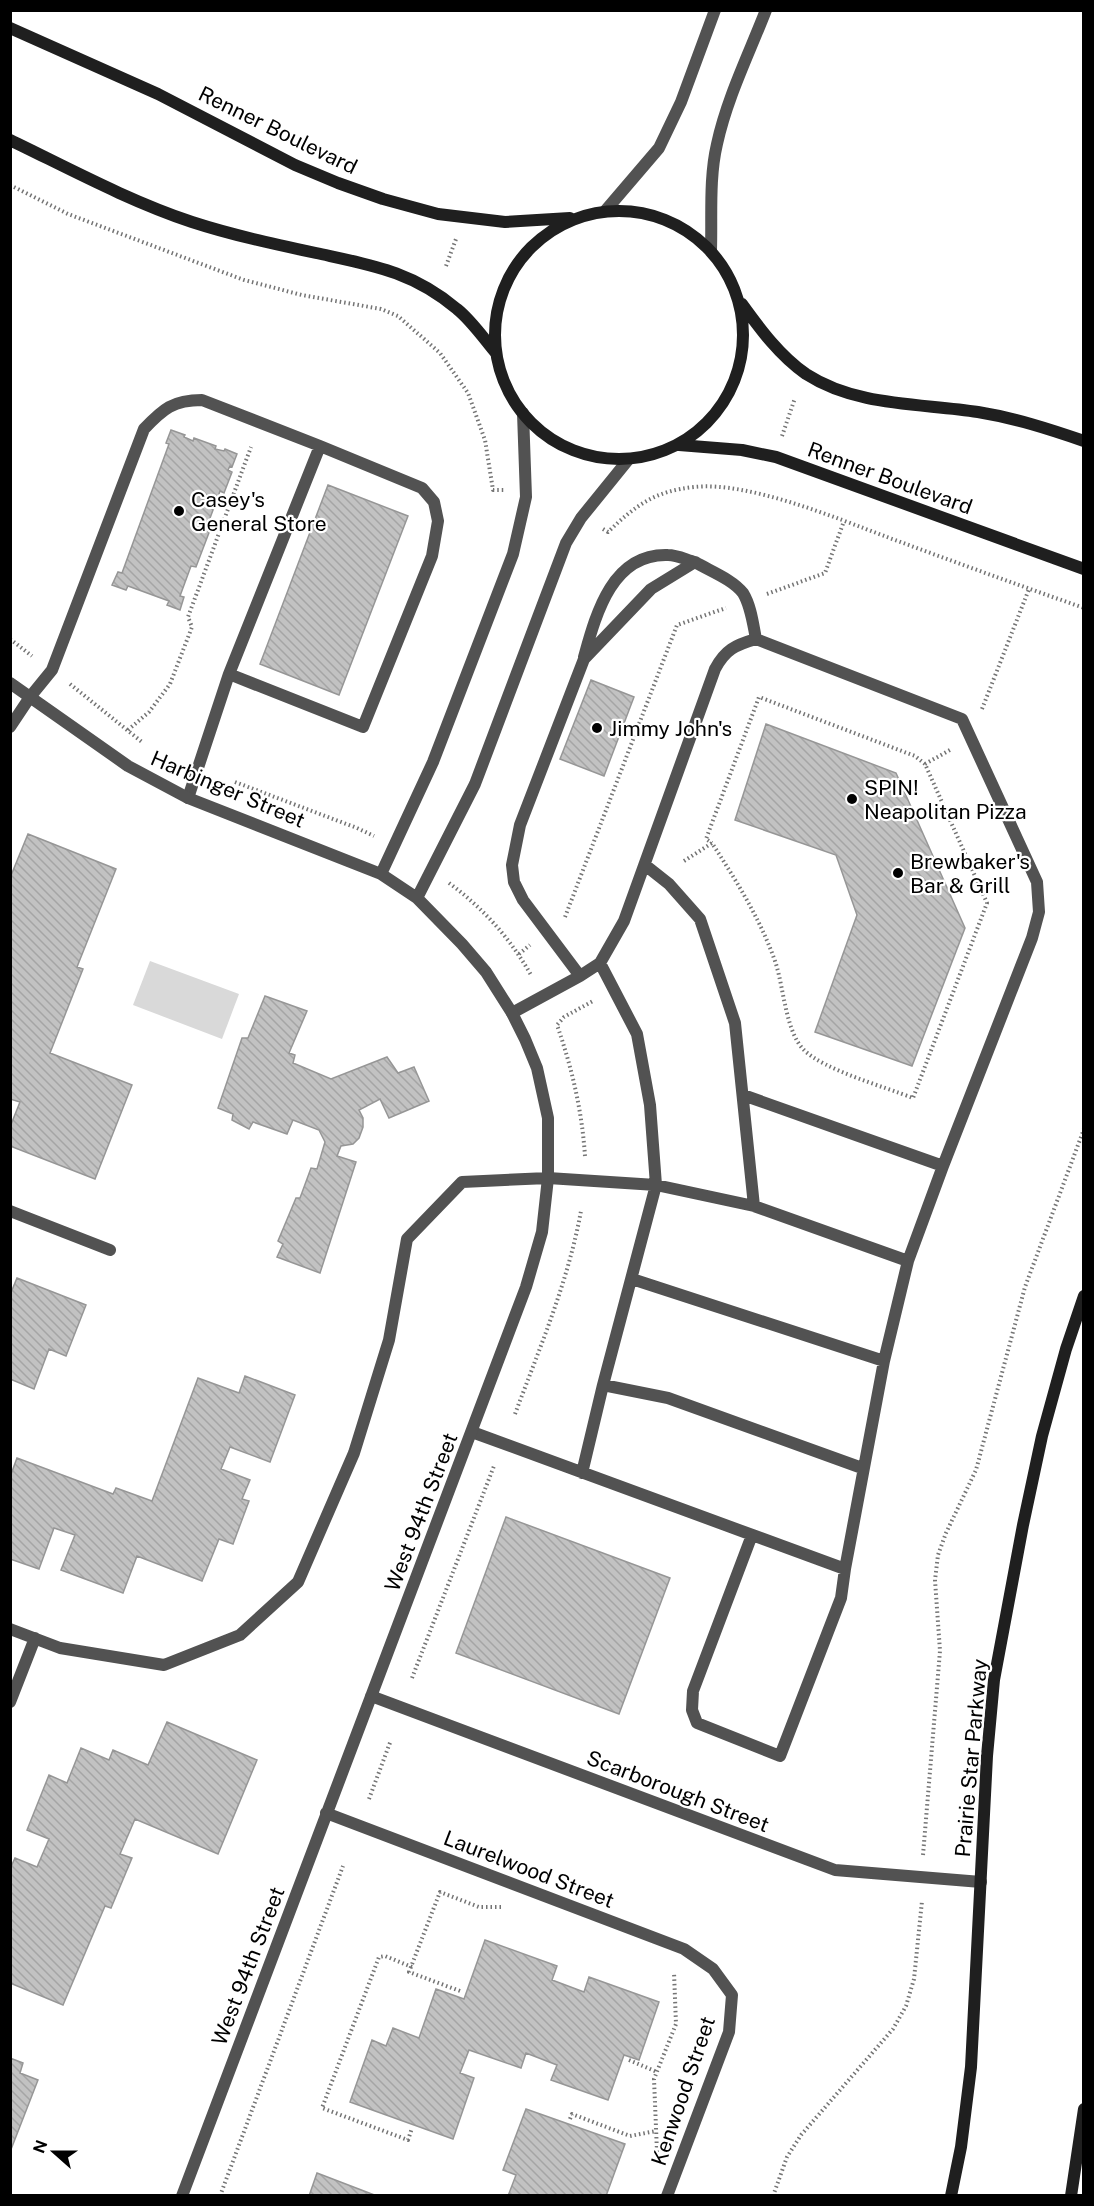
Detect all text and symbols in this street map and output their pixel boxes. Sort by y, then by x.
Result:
street label: Renner Boulevard [195,81,361,179]
street label: Renner Boulevard [804,437,976,519]
place label: Casey's General Store [191,487,327,536]
marker: Casey's General Store [172,504,186,518]
place label: Jimmy John's [609,716,732,741]
marker: Jimmy John's [590,721,604,735]
street label: Harbinger Street [147,745,309,833]
place label: SPIN! Neapolitan Pizza [864,775,1027,824]
marker: SPIN! Neapolitan Pizza [845,792,859,806]
place label: Brewbaker's Bar & Grill [910,849,1030,898]
marker: Brewbaker's Bar & Grill [891,866,905,880]
street label: West 94th Street [379,1429,463,1595]
street label: Prairie Star Parkway [950,1658,992,1858]
street label: Scarborough Street [583,1745,773,1837]
street label: Laurelwood Street [440,1825,618,1913]
street label: West 94th Street [206,1883,290,2049]
street label: Kenwood Street [646,2013,720,2169]
north arrow [24,2122,84,2182]
text: N [29,2138,52,2156]

